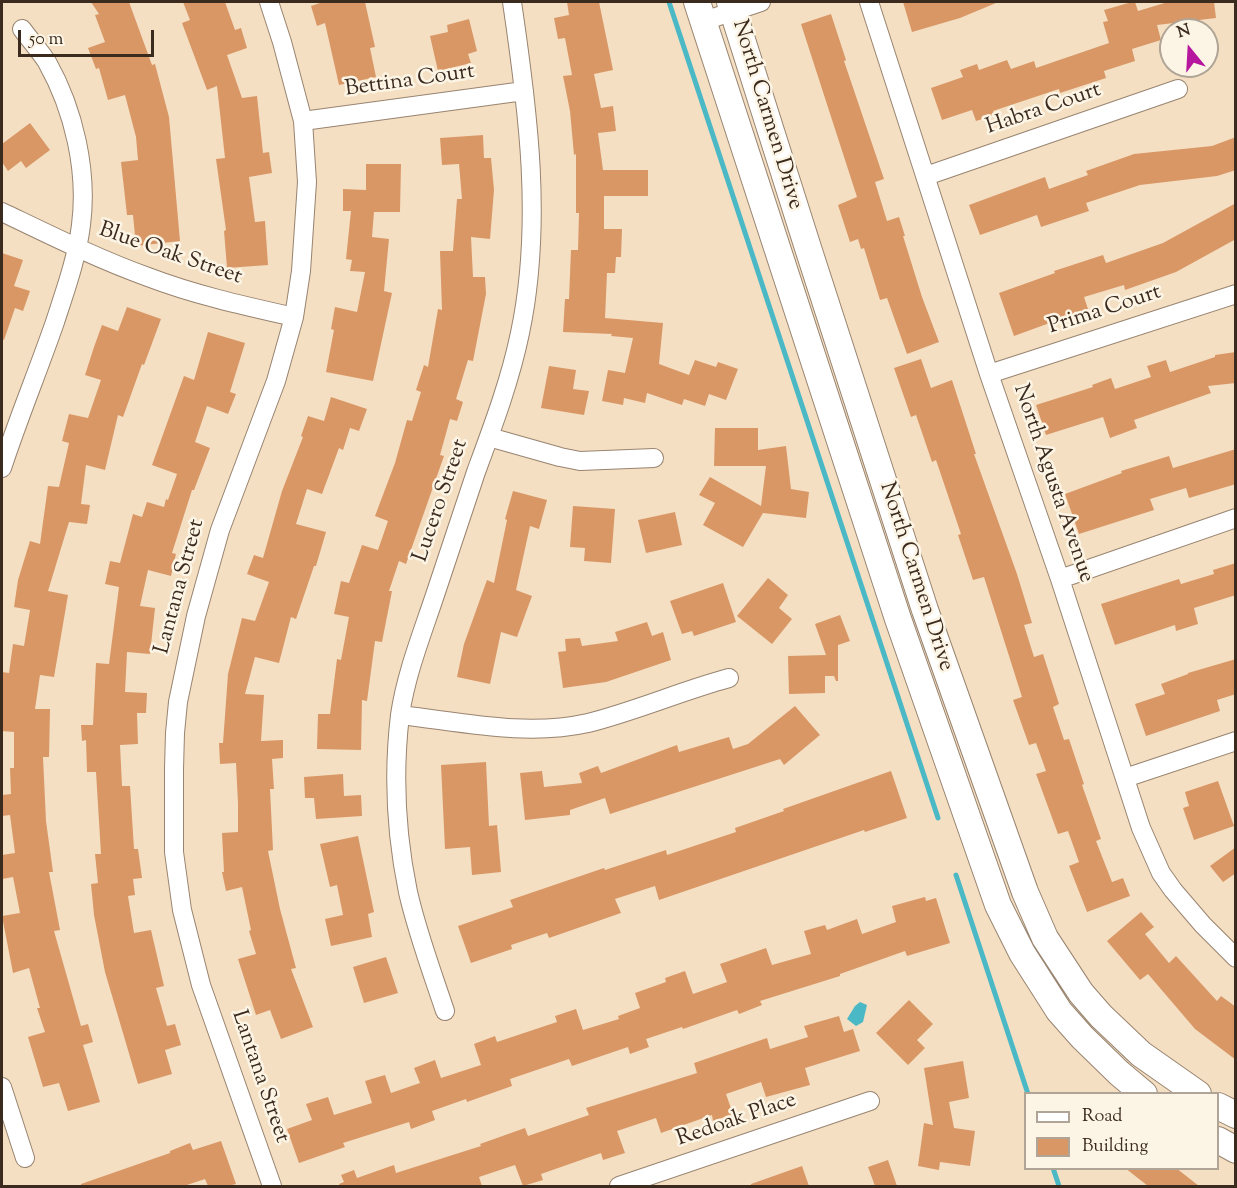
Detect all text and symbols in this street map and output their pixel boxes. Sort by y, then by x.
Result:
street label: North Carmen Drive [725,17,807,213]
scale bar [21,18,158,56]
north arrow [1159,18,1219,78]
text: N [1174,19,1194,45]
text: 50 m [29,27,63,53]
street label: Bettina Court [343,60,477,104]
street label: Habra Court [983,78,1105,142]
street label: Blue Oak Street [95,218,245,292]
street label: Prima Court [1045,280,1165,342]
street label: North Agusta Avenue [1006,381,1098,587]
street label: Lucero Street [409,436,475,566]
street label: North Carmen Drive [872,479,958,675]
street label: Lantana Street [150,517,212,657]
street label: Lantana Street [224,1007,294,1147]
street label: Redoak Place [674,1088,800,1154]
legend [1024,1092,1219,1170]
text: Road [1082,1104,1122,1130]
text: Building [1082,1134,1148,1160]

